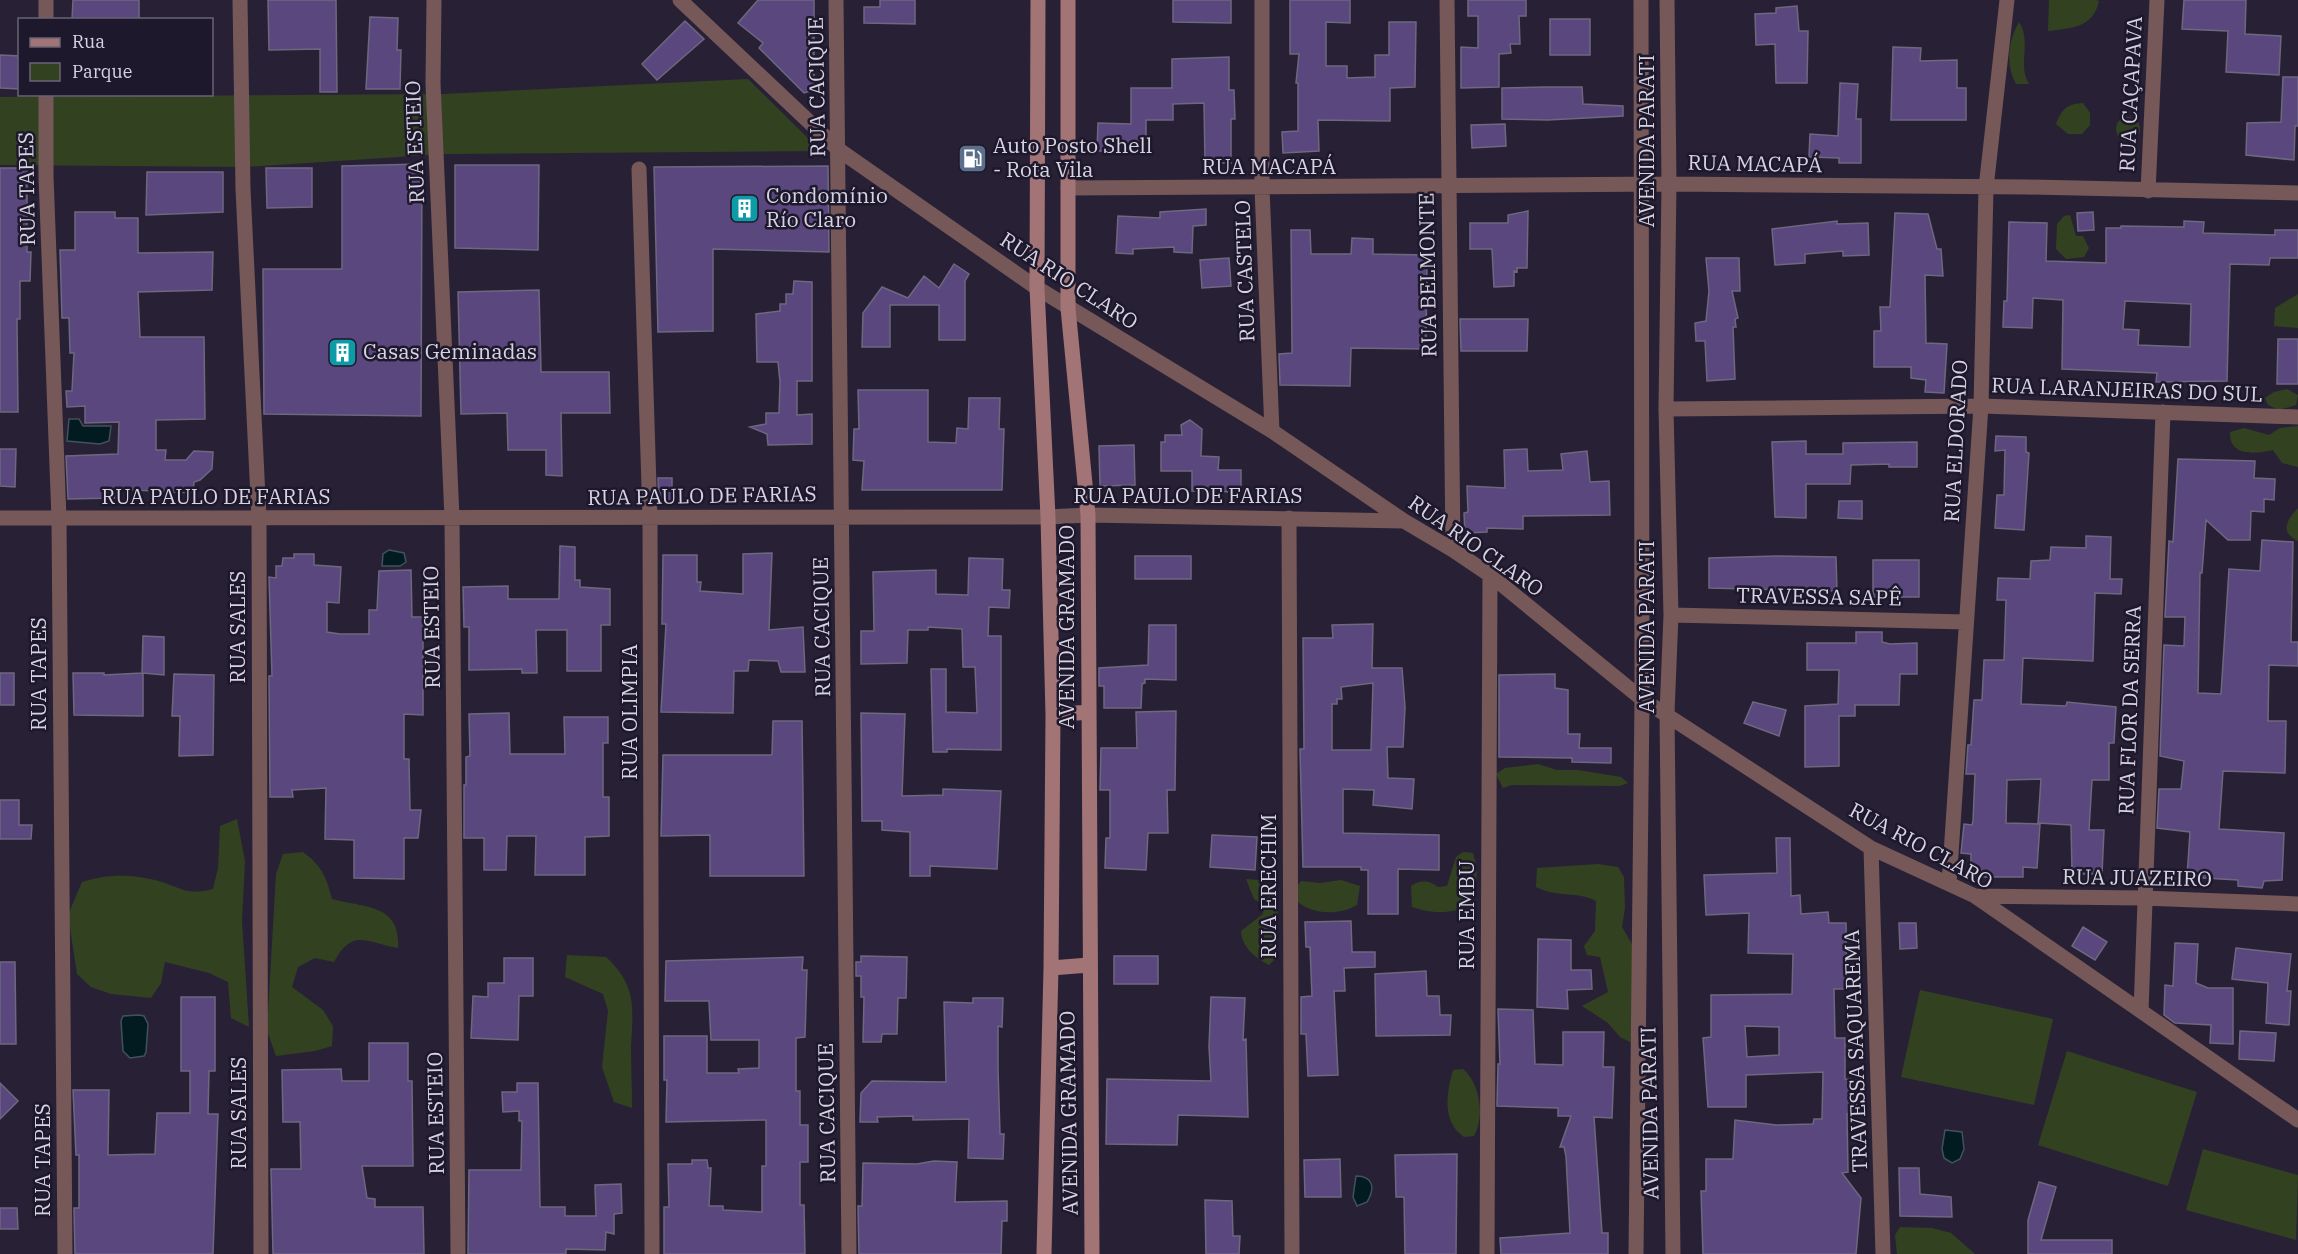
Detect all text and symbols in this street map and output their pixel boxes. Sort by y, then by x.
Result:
street label: RUA CAÇAPAVA [2112,15,2148,172]
street label: RUA CACIQUE [801,17,831,157]
legend [18,18,213,96]
text: Rua [72,30,105,53]
street label: AVENIDA PARATI [1632,54,1660,228]
text: Parque [72,60,132,83]
street label: RUA ESTEIO [398,80,430,204]
place label: Auto Posto Shell - Rota Vila [993,131,1152,183]
street label: RUA TAPES [11,132,41,246]
fuel station icon: Auto Posto Shell - Rota Vila [956,142,988,174]
street label: RUA MACAPÁ [1688,148,1823,178]
street label: RUA MACAPÁ [1202,152,1337,180]
place label: Condomínio Río Claro [766,181,888,233]
building icon: Condomínio Río Claro [729,192,761,224]
street label: RUA BELMONTE [1412,192,1442,358]
street label: RUA CASTELO [1228,199,1260,343]
street label: RUA RIO CLARO [995,225,1144,335]
building icon: Casas Geminadas [326,336,358,368]
place label: Casas Geminadas [363,337,537,365]
street label: RUA ELDORADO [1937,359,1973,523]
street label: RUA LARANJEIRAS DO SUL [1991,370,2263,408]
street label: RUA PAULO DE FARIAS [587,479,817,511]
street label: RUA PAULO DE FARIAS [1073,481,1303,509]
street label: RUA PAULO DE FARIAS [101,482,331,510]
street label: RUA RIO CLARO [1403,488,1550,602]
street label: AVENIDA GRAMADO [1052,525,1080,729]
street label: AVENIDA PARATI [1632,540,1660,714]
street label: RUA CACIQUE [806,557,836,697]
street label: RUA ESTEIO [416,565,446,689]
street label: RUA SALES [223,571,251,683]
street label: TRAVESSA SAPÊ [1736,581,1902,611]
street label: RUA FLOR DA SERRA [2111,604,2147,815]
street label: RUA TAPES [24,617,52,731]
street label: RUA OLIMPIA [615,643,643,780]
street label: RUA RIO CLARO [1845,795,1998,895]
street label: RUA ERECHIM [1254,814,1282,958]
street label: RUA EMBU [1452,860,1480,970]
street label: RUA JUAZEIRO [2062,862,2212,892]
street label: TRAVESSA SAQUAREMA [1837,928,1873,1173]
street label: AVENIDA GRAMADO [1052,1010,1084,1216]
street label: AVENIDA PARATI [1633,1026,1665,1200]
street label: RUA CACIQUE [811,1043,841,1183]
street label: RUA ESTEIO [420,1051,450,1175]
street label: RUA SALES [224,1057,252,1169]
street label: RUA TAPES [28,1103,56,1217]

